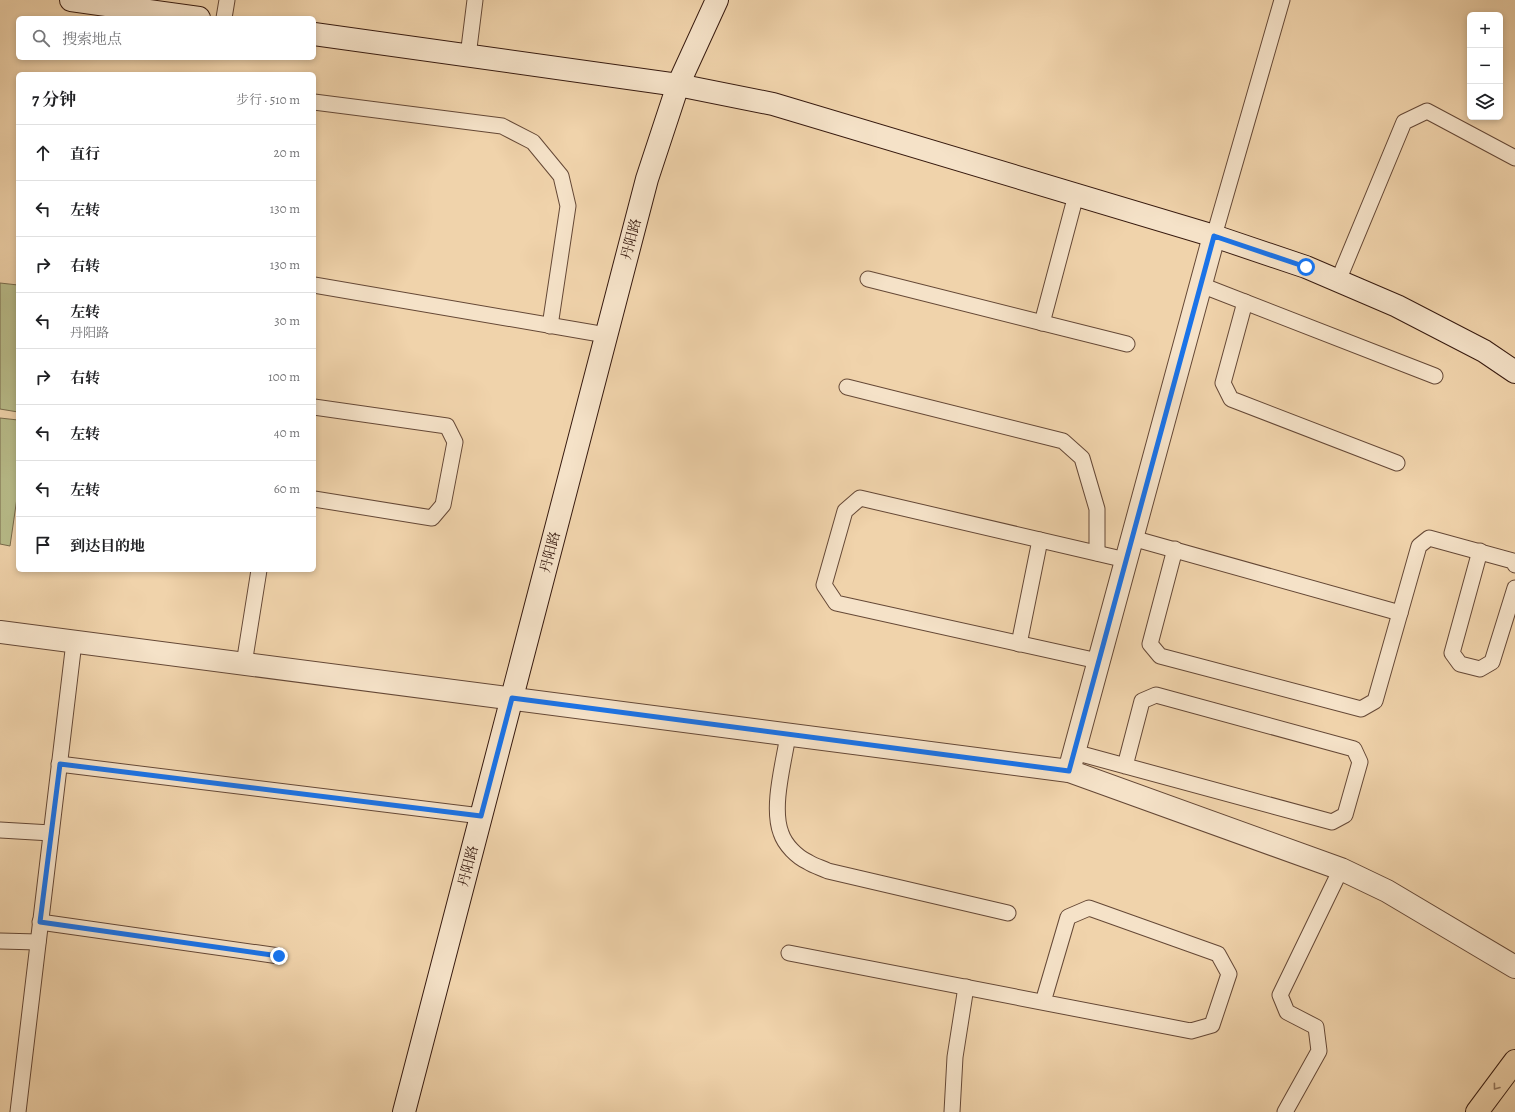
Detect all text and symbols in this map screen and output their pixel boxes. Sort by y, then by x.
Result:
map controls [1467,12,1503,120]
button: + [1467,12,1503,48]
search box [16,16,316,60]
icon: search [30,27,52,49]
text: 搜索地点 [62,29,122,49]
button: − [1467,48,1503,84]
button: layers [1467,84,1503,120]
text: 7 分钟 [32,88,76,111]
text: 步行 · 510 m [236,91,300,108]
icon: ahead [32,142,54,164]
text: 直行 [70,144,100,164]
text: 20 m [274,144,300,161]
icon: left [32,198,54,220]
text: 左转 [70,200,100,220]
text: 130 m [270,200,300,217]
street label: 丹阳路 [616,216,646,262]
icon: right [32,254,54,276]
text: 右转 [70,256,100,276]
text: 130 m [270,256,300,273]
route start [1297,258,1315,276]
text: 左转 [70,302,100,322]
icon: left [32,310,54,332]
text: 30 m [274,312,300,329]
text: 丹阳路 [70,324,109,341]
icon: right [32,366,54,388]
text: 右转 [70,368,100,388]
text: 100 m [268,368,300,385]
icon: left [32,422,54,444]
text: 左转 [70,424,100,444]
text: 40 m [274,424,300,441]
icon: left [32,478,54,500]
text: 左转 [70,480,100,500]
text: 60 m [274,480,300,497]
street label: 丹阳路 [535,529,565,575]
icon: arrive [32,534,54,556]
text: 到达目的地 [70,536,145,556]
street label: 丹阳路 [453,843,483,889]
route end [270,947,288,965]
one-way arrow [1494,1082,1501,1089]

